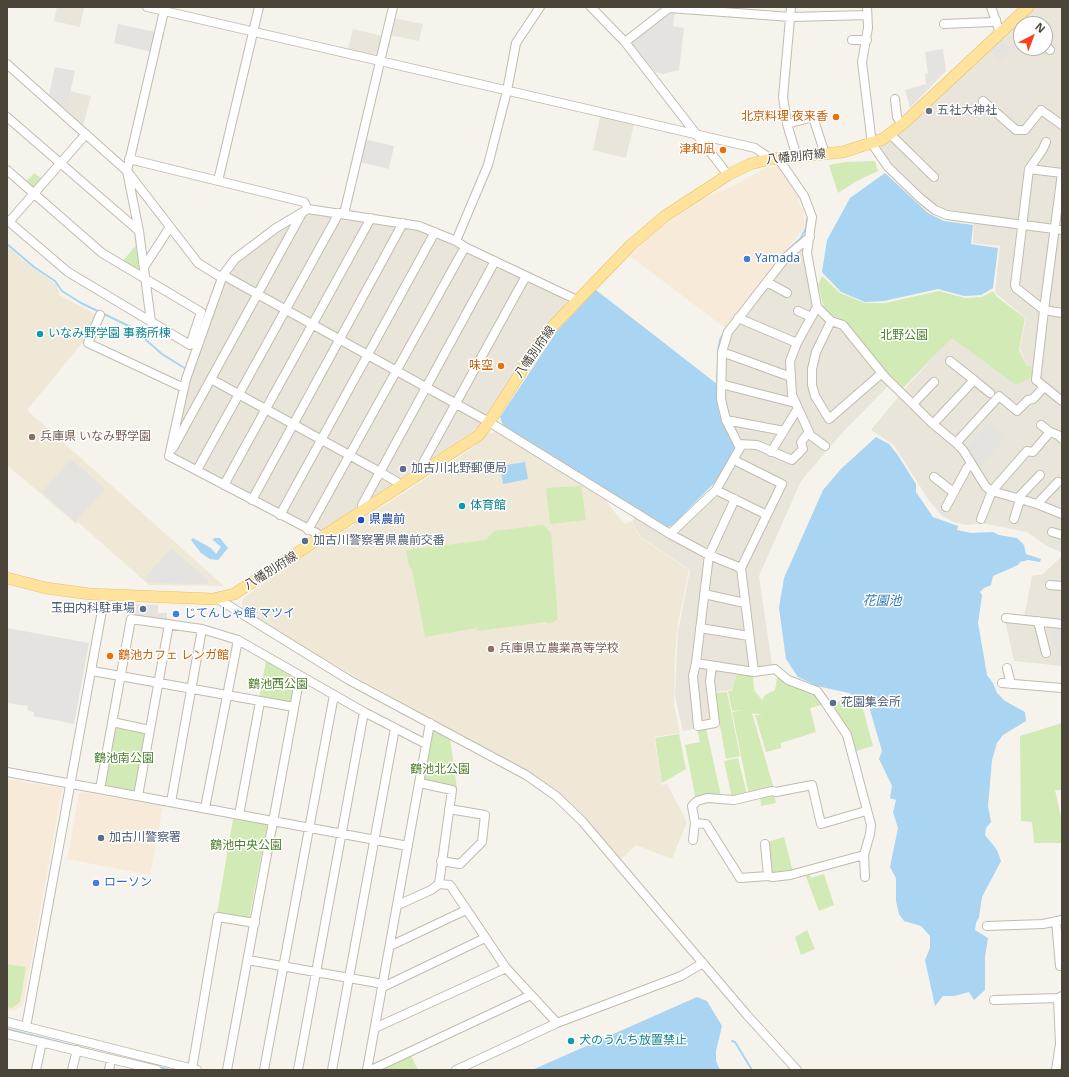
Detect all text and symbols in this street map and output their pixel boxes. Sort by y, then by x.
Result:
north arrow [1013,16,1053,56]
text: N [1032,19,1049,36]
place label: 五社大神社 [937,104,997,118]
marker: 五社大神社 [924,106,934,116]
place label: 北京料理 夜来香 [741,110,828,124]
marker: 北京料理 夜来香 [831,112,841,122]
place label: 津和凪 [679,143,715,157]
marker: 津和凪 [718,145,728,155]
street label: 八幡別府線 [765,147,827,167]
place label: Yamada [755,252,800,266]
marker: Yamada [742,254,752,264]
street label: 八幡別府線 [512,323,558,381]
place label: いなみ野学園 事務所棟 [48,327,171,341]
marker: いなみ野学園 事務所棟 [35,329,45,339]
park label: 北野公園 [880,329,928,343]
place label: 味空 [469,359,493,373]
marker: 味空 [496,361,506,371]
place label: 兵庫県 いなみ野学園 [40,430,151,444]
marker: 兵庫県 いなみ野学園 [27,432,37,442]
place label: 加古川北野郵便局 [411,462,507,476]
marker: 加古川北野郵便局 [398,464,408,474]
place label: 体育館 [470,499,506,513]
marker: 体育館 [457,501,467,511]
place label: 県農前 [369,513,405,527]
marker: 県農前 [356,515,366,525]
place label: 加古川警察署県農前交番 [313,534,445,548]
marker: 加古川警察署県農前交番 [300,536,310,546]
street label: 八幡別府線 [242,549,300,593]
water label: 花園池 [863,593,901,609]
place label: 玉田内科駐車場 [51,602,135,616]
marker: 玉田内科駐車場 [138,604,148,614]
place label: じてんしゃ館 マツイ [184,607,295,621]
marker: じてんしゃ館 マツイ [171,609,181,619]
place label: 兵庫県立農業高等学校 [499,642,619,656]
marker: 兵庫県立農業高等学校 [486,644,496,654]
place label: 鶴池カフェ レンガ館 [118,649,229,663]
marker: 鶴池カフェ レンガ館 [105,651,115,661]
park label: 鶴池西公園 [248,678,308,692]
place label: 花園集会所 [841,696,901,710]
marker: 花園集会所 [828,698,838,708]
park label: 鶴池南公園 [94,752,154,766]
park label: 鶴池北公園 [410,763,470,777]
place label: 加古川警察署 [109,831,181,845]
marker: 加古川警察署 [96,833,106,843]
park label: 鶴池中央公園 [210,839,282,853]
place label: ローソン [104,876,152,890]
marker: ローソン [91,878,101,888]
place label: 犬のうんち放置禁止 [579,1034,687,1048]
marker: 犬のうんち放置禁止 [566,1036,576,1046]

